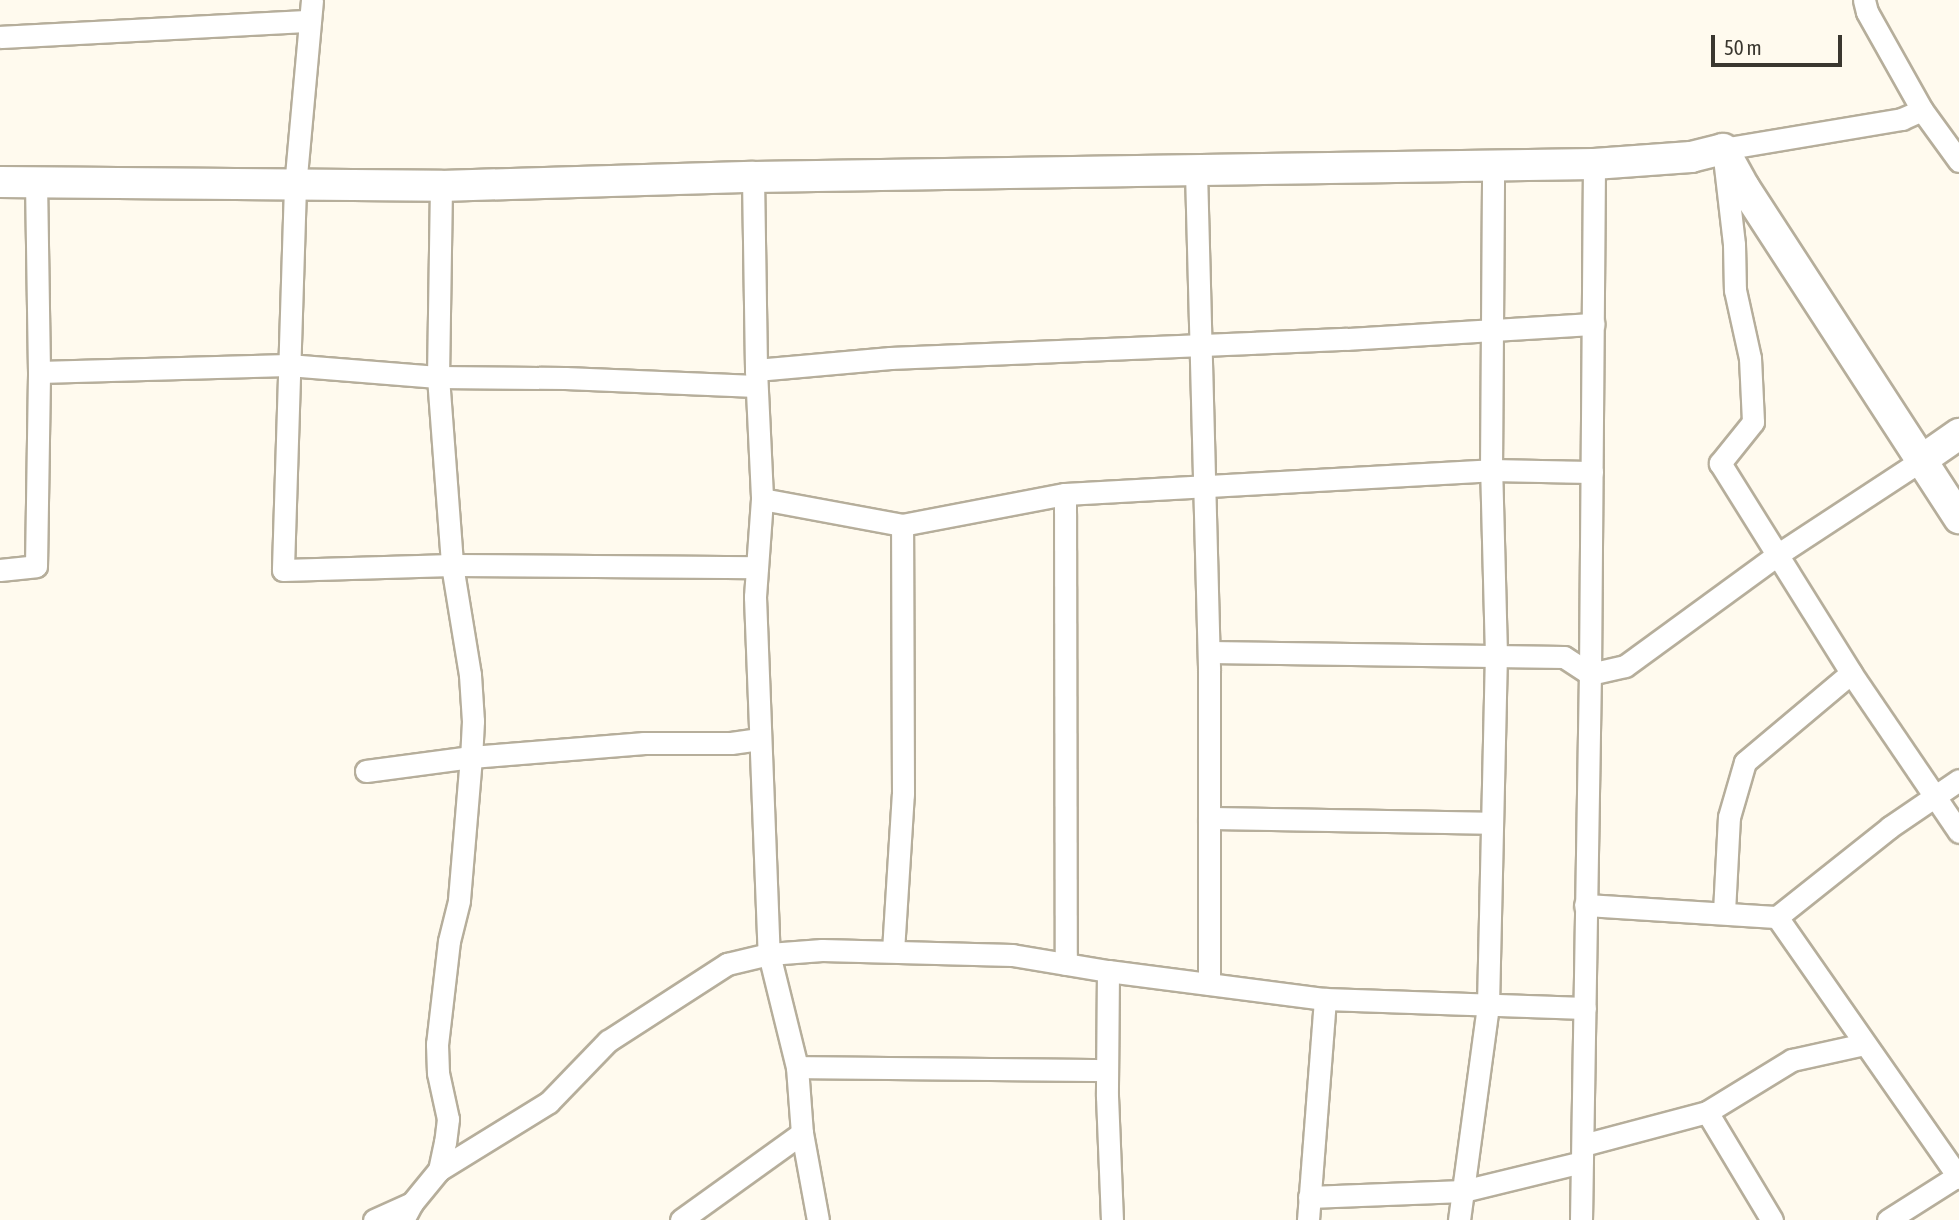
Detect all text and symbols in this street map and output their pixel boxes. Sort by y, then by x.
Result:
scale bar [1714,21,1845,65]
text: 50 m [1724,35,1762,59]

